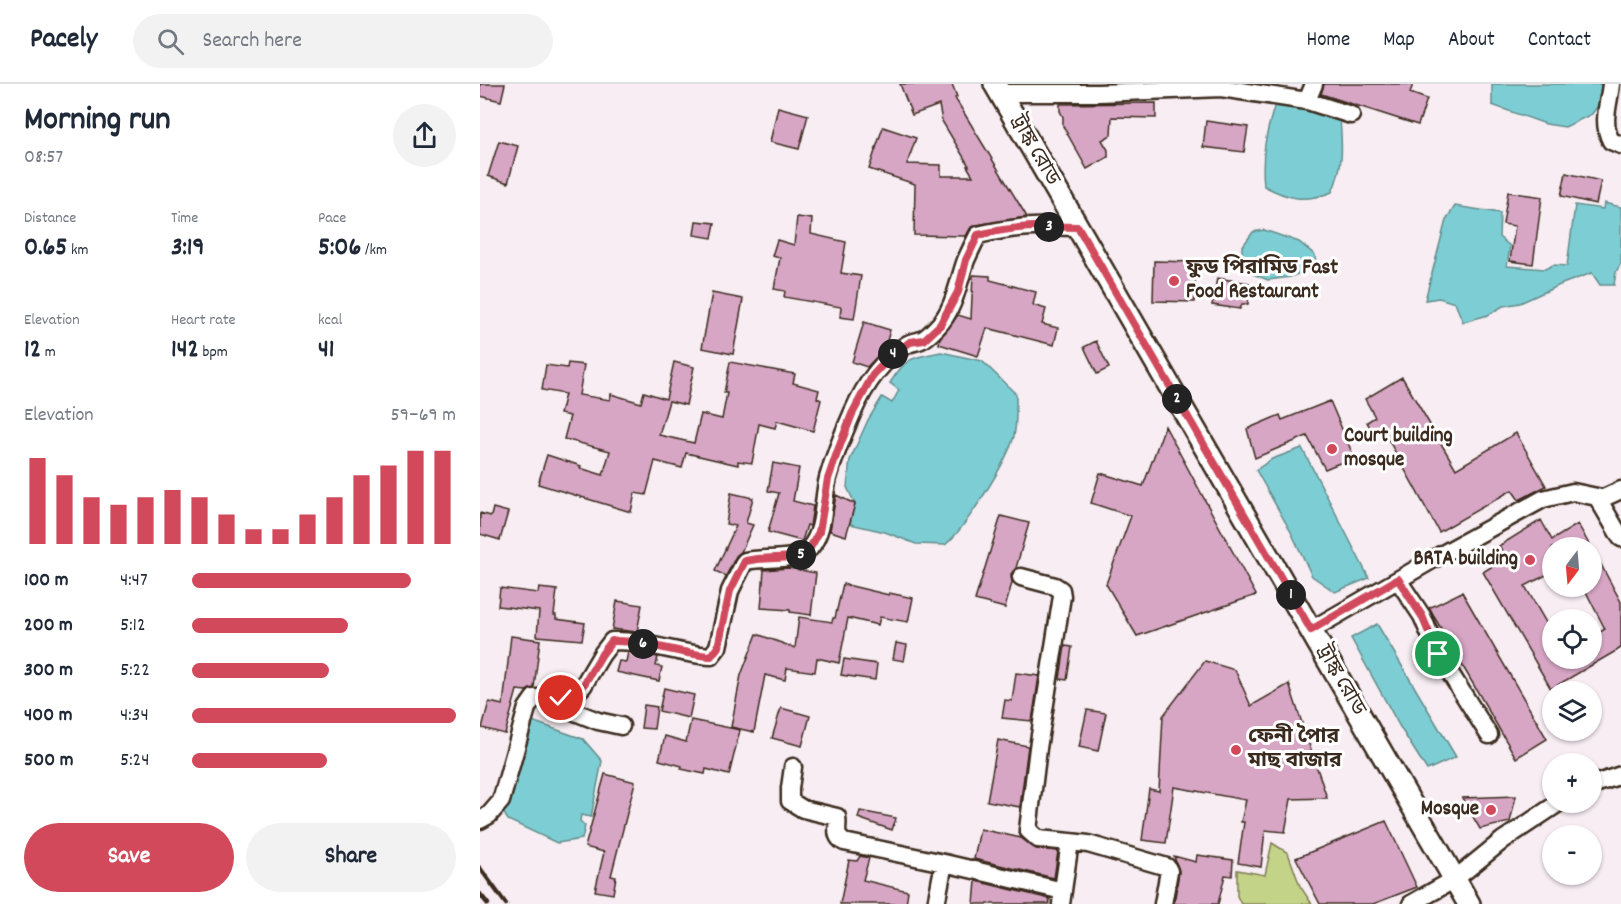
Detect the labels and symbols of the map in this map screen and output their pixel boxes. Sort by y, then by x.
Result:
street label: ট্রাঙ্ক রোড [1001,109,1067,193]
pin: 3 [1034,212,1064,242]
place label: ফুড পিরামিড Fast Food Restaurant [1185,254,1338,308]
marker: ফুড পিরামিড Fast Food Restaurant [1167,274,1181,288]
pin: 4 [878,339,908,369]
pin: 2 [1162,384,1192,414]
place label: Court building mosque [1344,422,1453,476]
marker: Court building mosque [1325,442,1339,456]
north arrow [1542,537,1602,597]
pin: 5 [786,540,816,570]
place label: BRTA building [1414,545,1518,575]
marker: BRTA building [1523,553,1537,567]
pin: 1 [1276,580,1306,610]
pin [1412,628,1463,679]
pin: 6 [628,629,658,659]
street label: ট্রাঙ্ক রোড [1307,639,1373,723]
pin [535,672,586,723]
place label: ফেনী পৈার মাছ বাজার [1247,723,1342,777]
marker: ফেনী পৈার মাছ বাজার [1229,743,1243,757]
place label: Mosque [1421,795,1479,825]
marker: Mosque [1484,803,1498,817]

